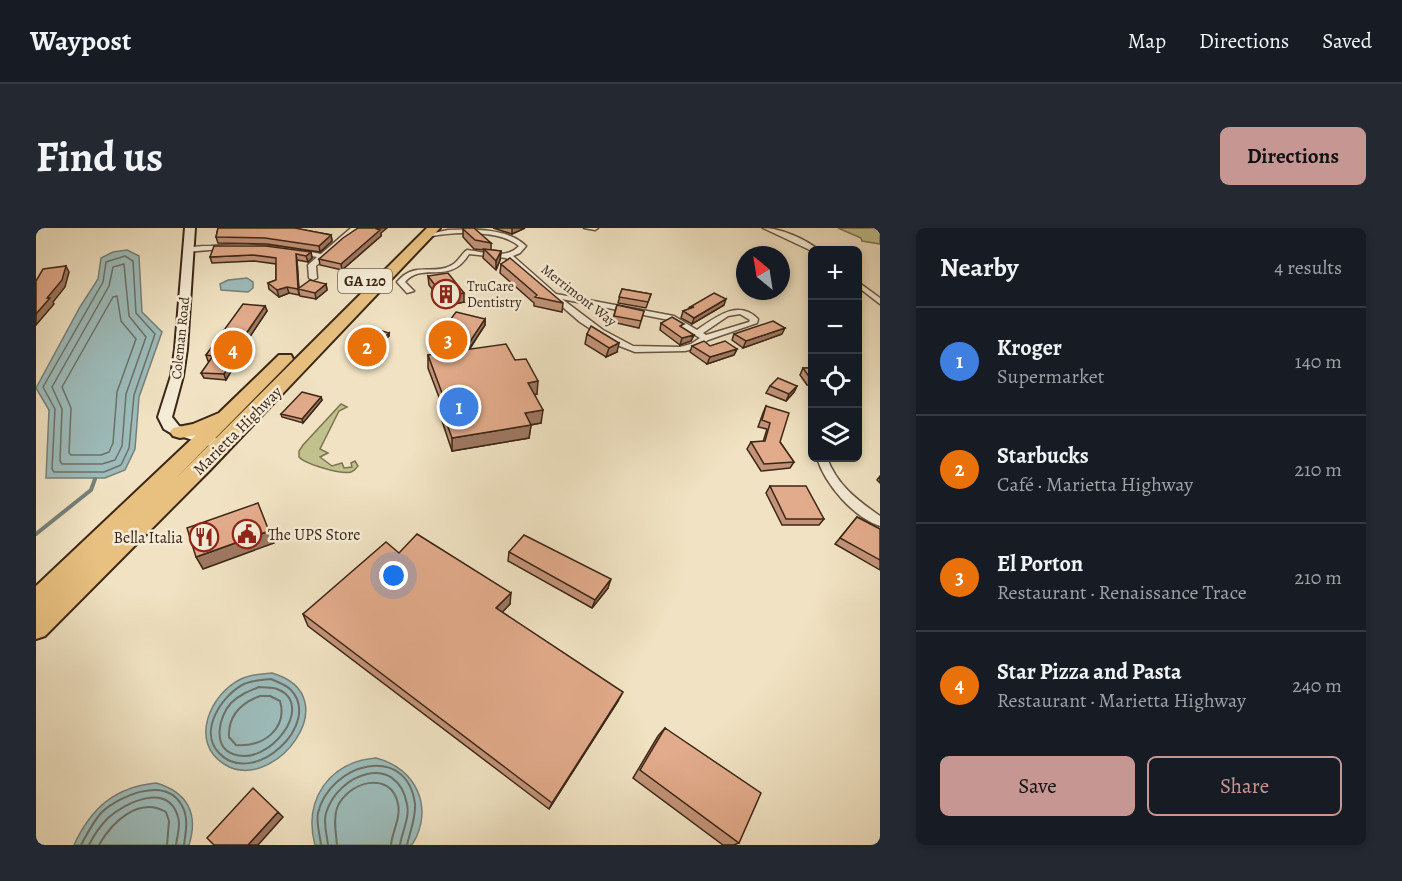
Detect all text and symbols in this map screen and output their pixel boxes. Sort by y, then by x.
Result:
text: Waypost [30,22,131,60]
text: Map [1128,27,1166,55]
text: Directions [1199,27,1289,55]
text: Saved [1322,27,1372,55]
button: Directions [1220,127,1366,185]
text: Find us [36,128,163,185]
north arrow [736,246,790,300]
map controls [808,246,862,462]
button: + [808,246,862,300]
text: Nearby [940,250,1019,285]
text: 4 results [1274,254,1342,281]
street label: Merrimont Way [537,260,621,331]
road number: GA 120 [338,269,392,293]
place label: TruCare Dentistry [467,277,522,312]
building icon: TruCare Dentistry [430,278,462,310]
street label: Coleman Road [167,295,194,380]
button: − [808,300,862,354]
pin: 3 [428,318,468,362]
pin: 2 [348,324,386,370]
pin: 4 [214,328,252,372]
text: Kroger [997,333,1062,363]
text: 1 [956,348,963,375]
text: 140 m [1295,348,1342,375]
button: locate [808,354,862,408]
text: Supermarket [997,363,1104,390]
street label: Marietta Highway [188,381,288,480]
pin: 1 [440,384,478,429]
button: layers [808,408,862,462]
text: Starbucks [997,441,1089,471]
text: 2 [955,456,964,483]
text: 210 m [1294,456,1342,483]
text: Café · Marietta Highway [997,471,1193,498]
public building icon: The UPS Store [231,518,263,550]
restaurant icon: Bella Italia [188,521,220,553]
place label: The UPS Store [268,524,360,546]
place label: Bella Italia [114,527,184,549]
text: El Porton [997,549,1083,579]
your location [379,561,408,590]
text: 3 [955,564,964,591]
text: 210 m [1294,564,1342,591]
text: Restaurant · Renaissance Trace [997,579,1247,606]
text: Star Pizza and Pasta [997,657,1182,687]
text: 4 [955,672,964,699]
text: 240 m [1292,672,1342,699]
text: Restaurant · Marietta Highway [997,687,1246,714]
button: Save [940,756,1135,816]
button: Share [1147,756,1342,816]

